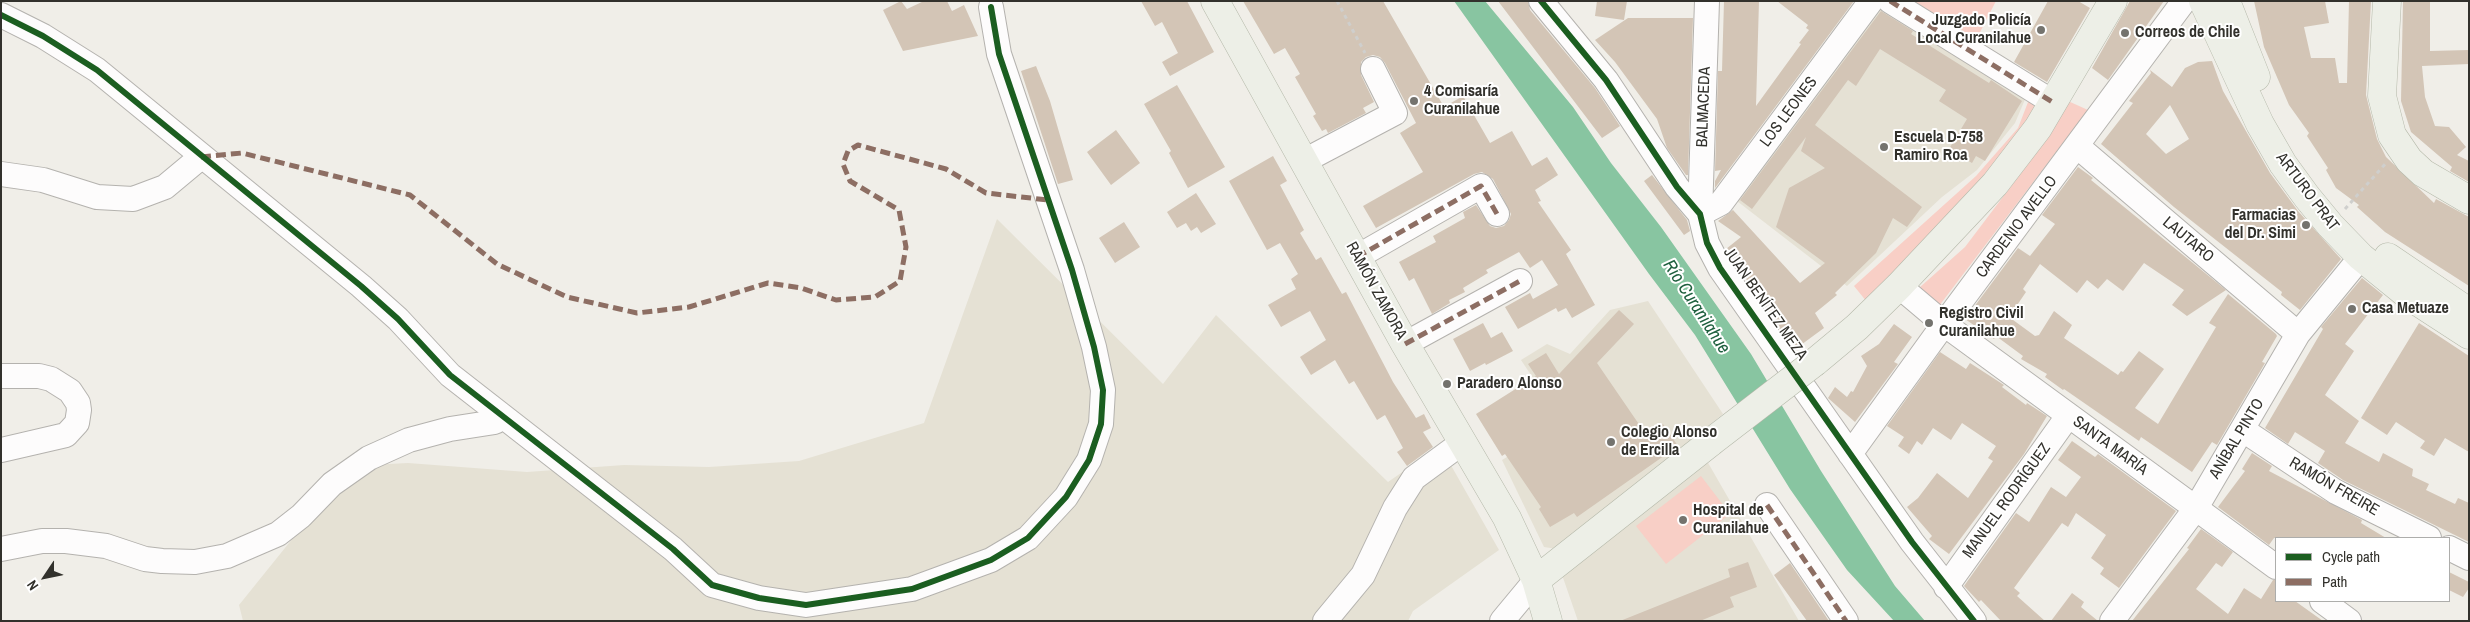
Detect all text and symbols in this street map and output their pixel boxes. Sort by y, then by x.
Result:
place label: Juzgado Policía Local Curanilahue [1917,11,2031,49]
place label: Correos de Chile [2135,23,2240,43]
marker: Juzgado Policía Local Curanilahue [2035,24,2047,36]
marker: Correos de Chile [2119,27,2131,39]
street label: BALMACEDA [1693,66,1715,148]
street label: LOS LEONES [1756,73,1822,151]
place label: 4 Comisaría Curanilahue [1424,82,1500,120]
marker: 4 Comisaría Curanilahue [1408,95,1420,107]
place label: Escuela D-758 Ramiro Roa [1894,128,1983,166]
marker: Escuela D-758 Ramiro Roa [1878,141,1890,153]
street label: ARTURO PRAT [2271,149,2343,235]
street label: CARDENIO AVELLO [1972,172,2062,282]
place label: Farmacias del Dr. Simi [2225,206,2296,244]
street label: LAUTARO [2158,213,2218,267]
marker: Farmacias del Dr. Simi [2300,219,2312,231]
street label: RAMÓN ZAMORA [1341,239,1411,343]
street label: JUAN BENÍTEZ MEZA [1719,244,1811,364]
water label: Río Curanilahue [1658,256,1734,358]
place label: Casa Metuaze [2362,299,2449,319]
marker: Casa Metuaze [2346,303,2358,315]
place label: Registro Civil Curanilahue [1939,304,2024,342]
marker: Registro Civil Curanilahue [1923,317,1935,329]
place label: Paradero Alonso [1457,374,1562,394]
marker: Paradero Alonso [1441,378,1453,390]
street label: ANÍBAL PINTO [2206,395,2268,483]
street label: SANTA MARÍA [2069,412,2151,480]
place label: Colegio Alonso de Ercilla [1621,423,1717,461]
marker: Colegio Alonso de Ercilla [1605,436,1617,448]
street label: MANUEL RODRÍGUEZ [1959,440,2055,562]
street label: RAMÓN FREIRE [2286,454,2382,520]
place label: Hospital de Curanilahue [1693,501,1769,539]
marker: Hospital de Curanilahue [1677,514,1689,526]
legend [2275,537,2450,602]
text: Cycle path [2322,546,2380,567]
north arrow [20,552,70,602]
text: Path [2322,571,2347,592]
text: N [23,577,42,594]

